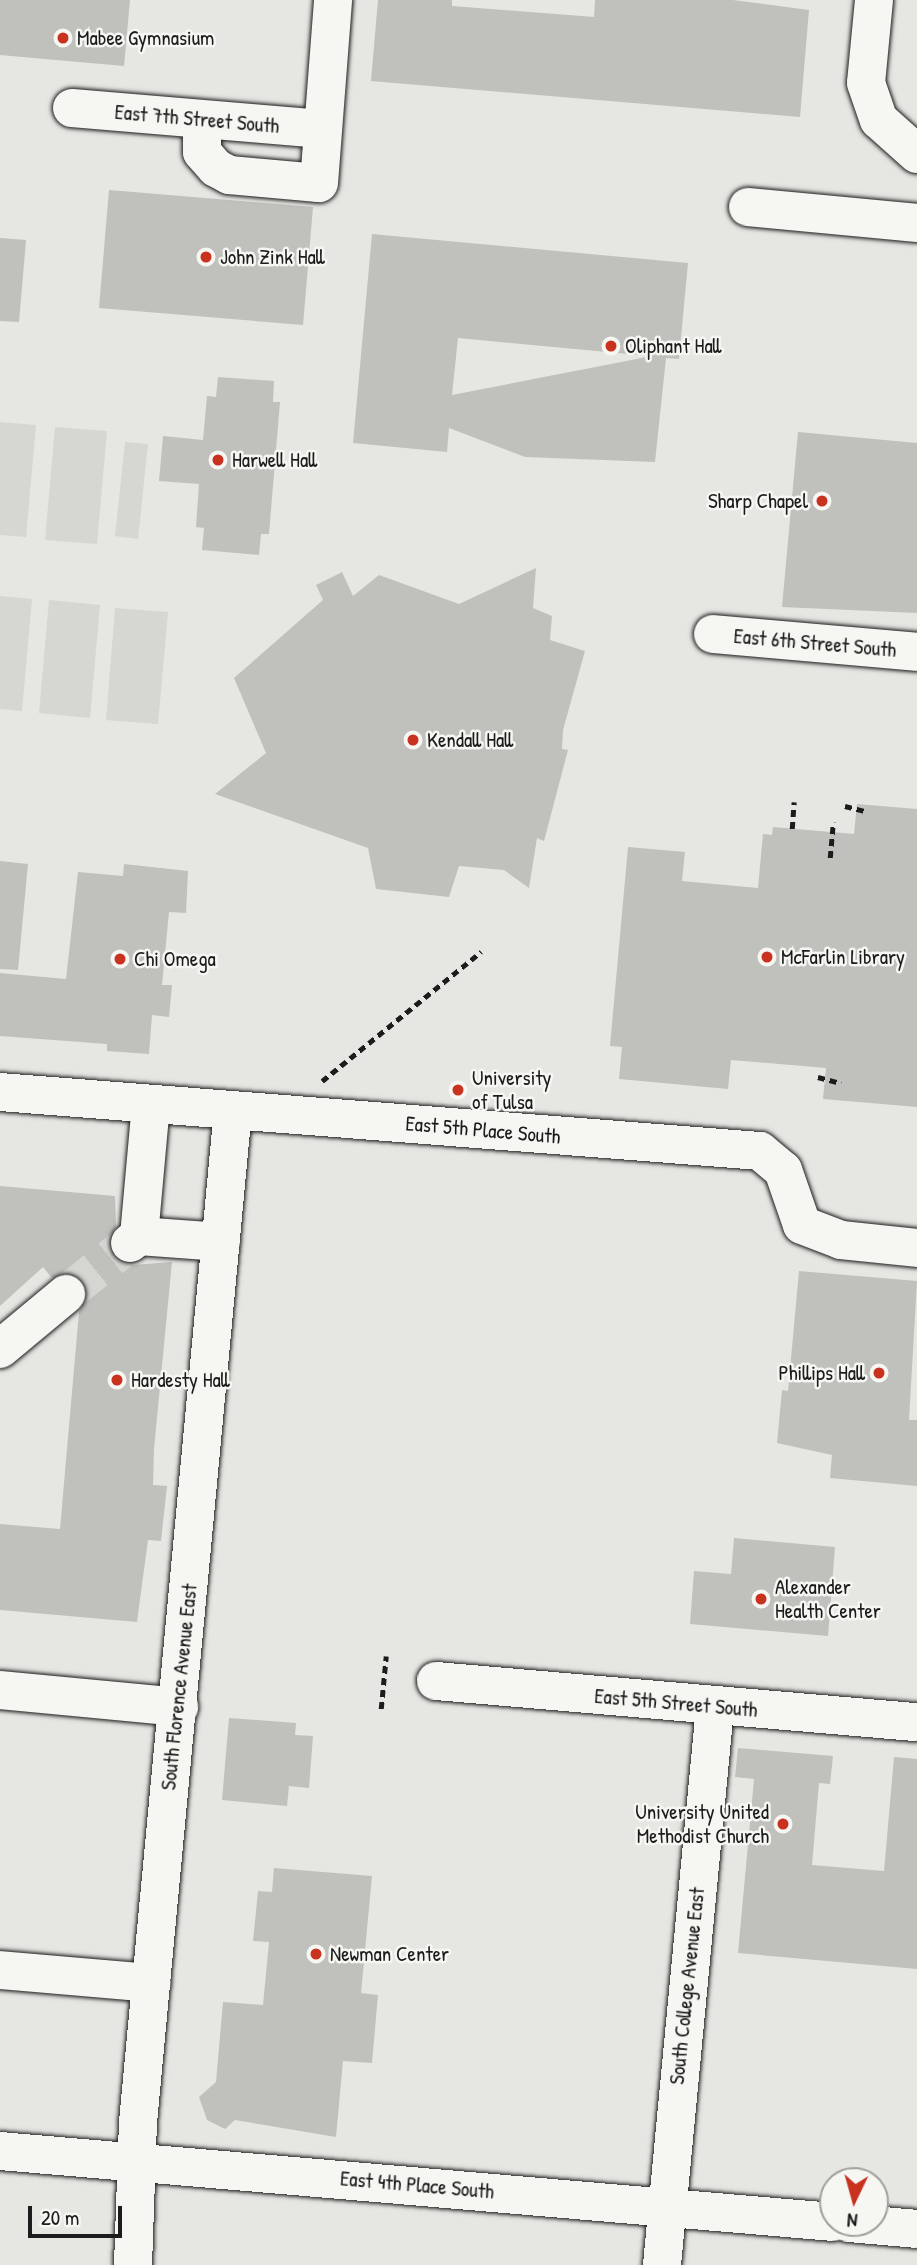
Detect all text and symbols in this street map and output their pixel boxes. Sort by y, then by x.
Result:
place label: Mabee Gymnasium [77,25,214,51]
marker: Mabee Gymnasium [55,30,71,46]
street label: East 7th Street South [114,99,280,139]
place label: John Zink Hall [220,244,325,270]
marker: John Zink Hall [198,249,214,265]
place label: Oliphant Hall [625,333,722,359]
marker: Oliphant Hall [603,338,619,354]
place label: Harwell Hall [232,447,317,473]
marker: Harwell Hall [210,452,226,468]
place label: Sharp Chapel [708,488,808,514]
marker: Sharp Chapel [814,493,830,509]
street label: East 6th Street South [733,623,897,663]
place label: Kendall Hall [427,727,513,753]
marker: Kendall Hall [405,732,421,748]
place label: McFarlin Library [781,944,905,970]
place label: Chi Omega [134,946,216,972]
marker: McFarlin Library [759,949,775,965]
marker: Chi Omega [112,951,128,967]
place label: University of Tulsa [472,1065,551,1115]
marker: University of Tulsa [450,1082,466,1098]
street label: East 5th Place South [405,1111,561,1149]
place label: Phillips Hall [779,1360,865,1386]
marker: Phillips Hall [871,1365,887,1381]
place label: Hardesty Hall [131,1367,230,1393]
marker: Hardesty Hall [109,1372,125,1388]
place label: Alexander Health Center [775,1574,881,1624]
street label: South Florence Avenue East [156,1583,202,1791]
marker: Alexander Health Center [753,1591,769,1607]
street label: East 5th Street South [593,1683,759,1723]
place label: University United Methodist Church [635,1799,769,1849]
marker: University United Methodist Church [775,1816,791,1832]
street label: South College Avenue East [664,1886,710,2086]
place label: Newman Center [330,1941,449,1967]
marker: Newman Center [308,1946,324,1962]
street label: East 4th Place South [339,2166,495,2204]
north arrow [819,2167,889,2237]
scale bar [32,2192,126,2236]
text: 20 m [41,2203,79,2232]
text: N [846,2208,859,2234]

